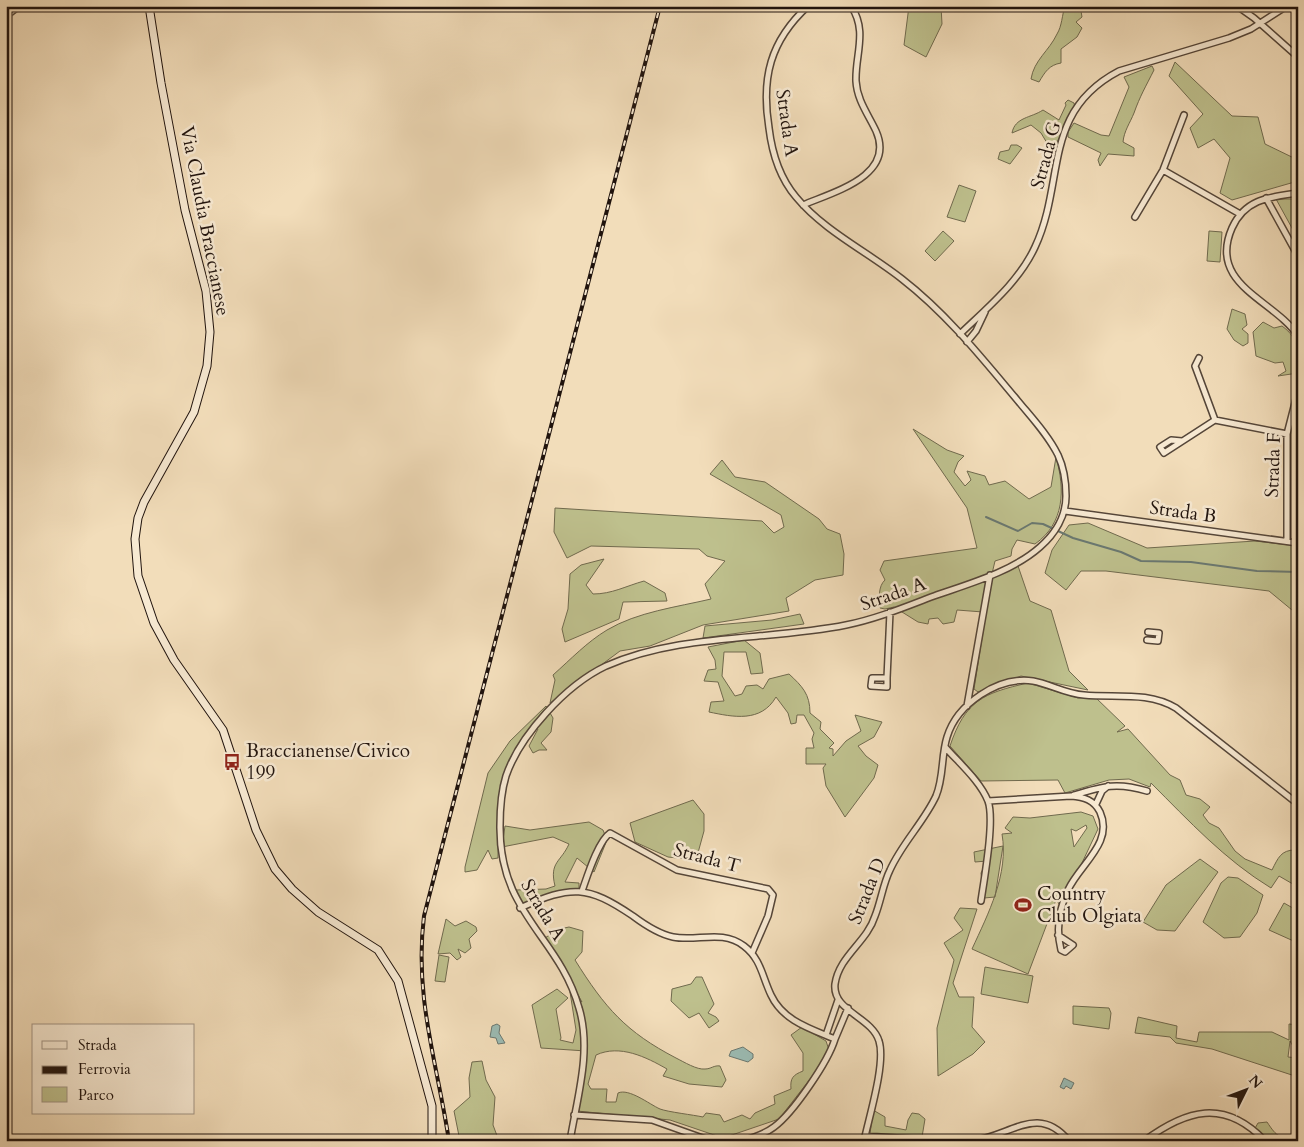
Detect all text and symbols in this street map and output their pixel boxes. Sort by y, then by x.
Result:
street label: Strada A [769,88,805,159]
street label: Strada G [1024,118,1068,192]
street label: Via Claudia Braccianese [174,124,236,318]
street label: Strada F [1259,432,1287,498]
street label: Strada B [1148,494,1218,530]
street label: Strada A [857,571,930,617]
place label: Braccianense/Civico 199 [246,738,410,786]
bus stop icon: Braccianense/Civico 199 [222,752,242,772]
street label: Strada T [671,837,743,879]
street label: Strada D [842,854,892,928]
street label: Strada A [514,874,572,946]
place label: Country Club Olgiata [1037,881,1142,929]
sports icon: Country Club Olgiata [1013,895,1033,915]
legend [32,1024,195,1114]
text: Strada [78,1035,117,1055]
text: Ferrovia [78,1059,131,1079]
north arrow [1222,1064,1272,1114]
text: N [1244,1071,1266,1093]
text: Parco [78,1085,114,1105]

